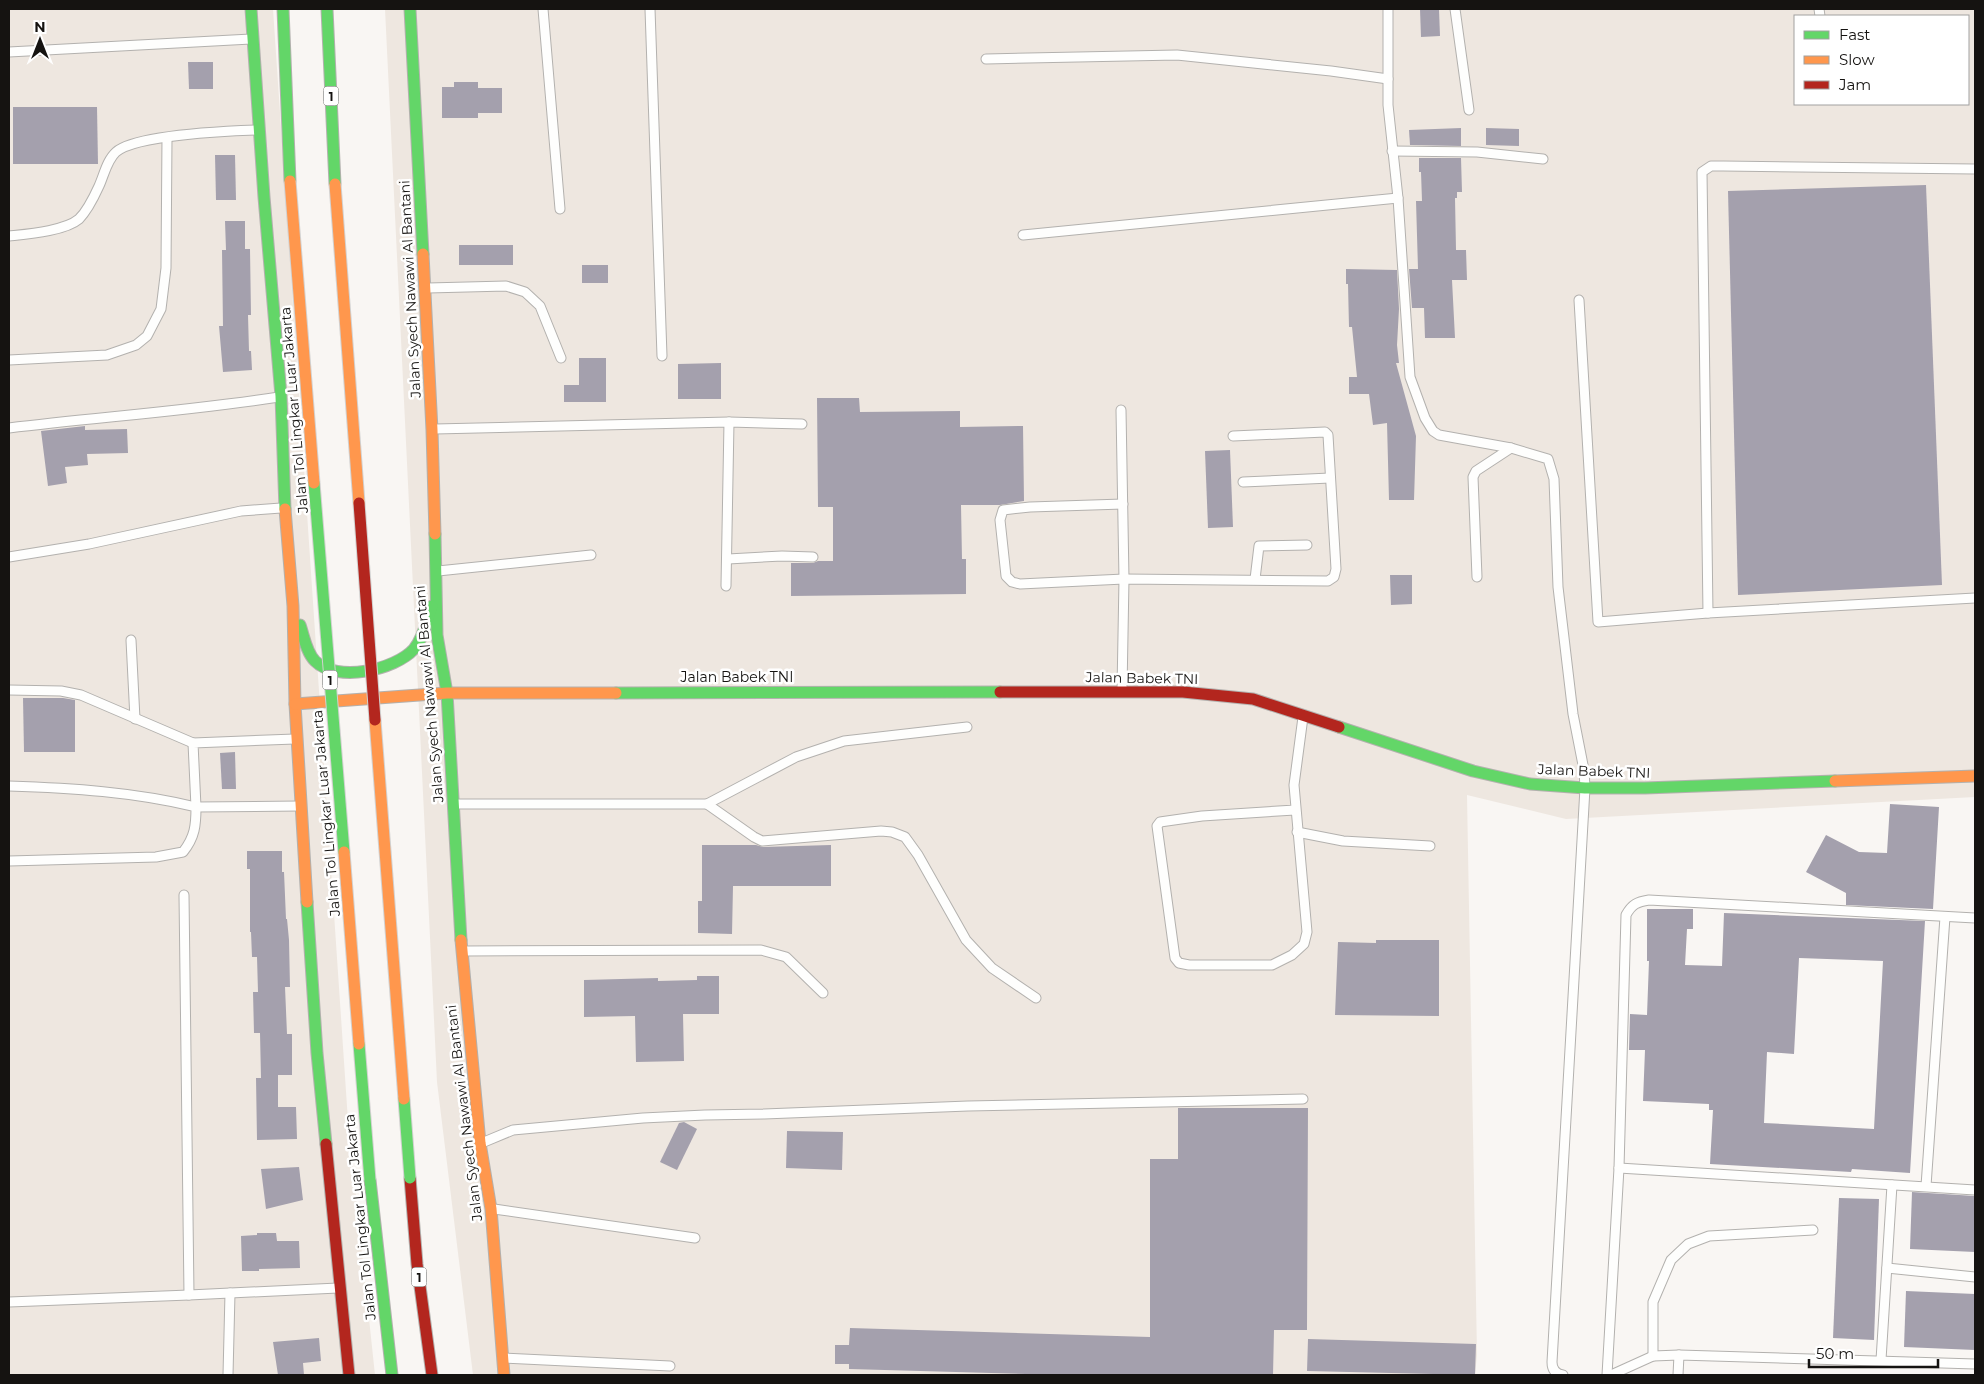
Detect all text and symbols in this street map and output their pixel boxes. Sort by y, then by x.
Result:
north arrow [15,15,65,65]
legend [1794,15,1969,105]
text: N [34,18,46,36]
text: Fast [1839,25,1870,44]
text: Slow [1839,50,1875,69]
text: Jam [1838,75,1871,94]
road number: 1 [324,86,338,105]
street label: Jalan Syech Nawawi Al Bantani [395,180,425,399]
street label: Jalan Tol Lingkar Luar Jakarta [276,306,312,515]
street label: Jalan Syech Nawawi Al Bantani [411,585,448,804]
street label: Jalan Babek TNI [680,668,793,686]
street label: Jalan Babek TNI [1084,668,1199,688]
road number: 1 [322,670,338,690]
street label: Jalan Tol Lingkar Luar Jakarta [308,709,344,918]
street label: Jalan Babek TNI [1536,760,1651,782]
street label: Jalan Syech Nawawi Al Bantani [442,1004,486,1223]
street label: Jalan Tol Lingkar Luar Jakarta [340,1113,380,1322]
road number: 1 [412,1268,426,1286]
scale bar [1809,1336,1938,1368]
text: 50 m [1816,1344,1854,1363]

